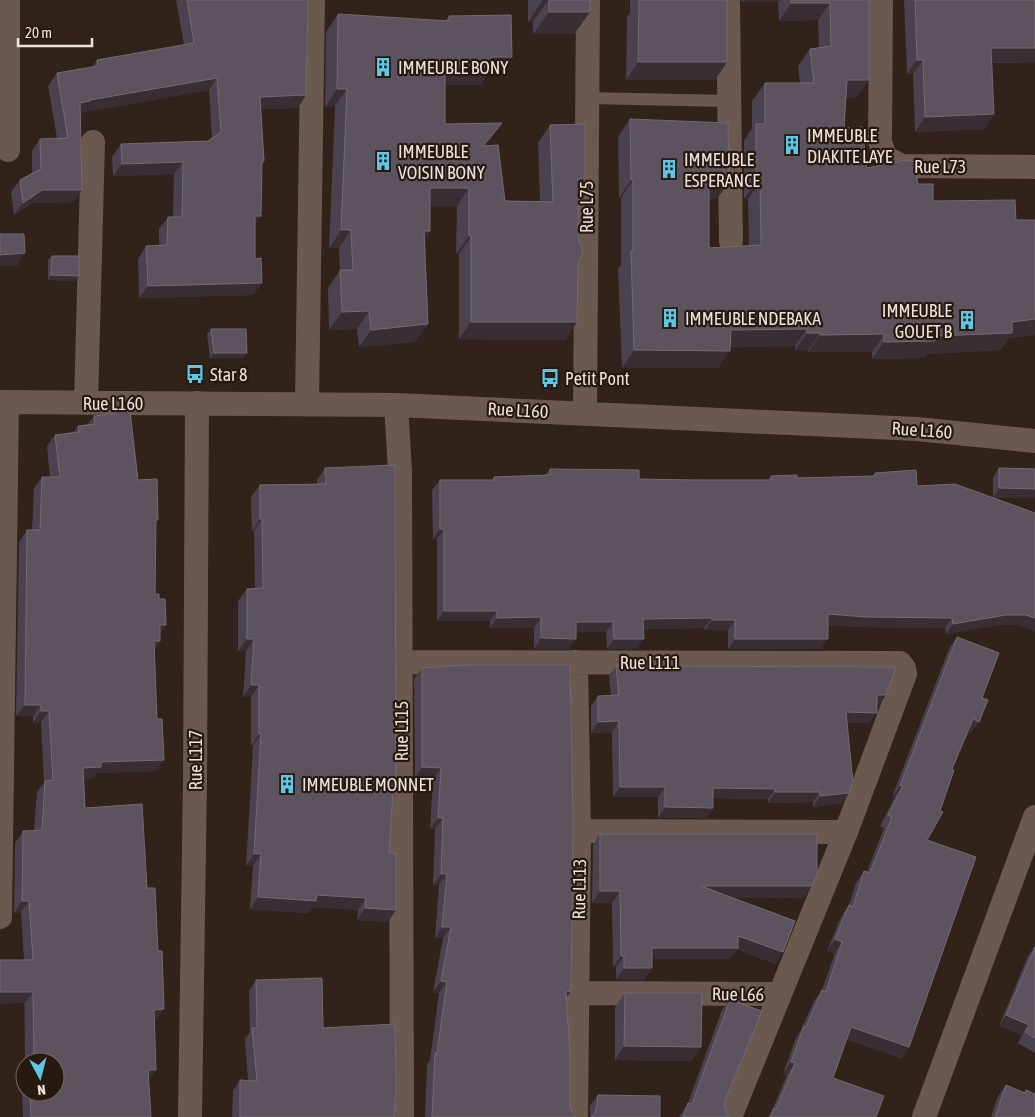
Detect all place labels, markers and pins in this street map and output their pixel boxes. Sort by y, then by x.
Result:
building icon: IMMEUBLE BONY [372,56,394,78]
place label: IMMEUBLE BONY [398,57,508,78]
place label: IMMEUBLE DIAKITE LAYE [807,125,893,167]
building icon: IMMEUBLE DIAKITE LAYE [781,134,803,156]
place label: IMMEUBLE VOISIN BONY [398,141,485,183]
place label: IMMEUBLE ESPERANCE [684,149,760,191]
building icon: IMMEUBLE VOISIN BONY [372,150,394,172]
building icon: IMMEUBLE ESPERANCE [658,158,680,180]
place label: IMMEUBLE GOUET B [882,300,952,342]
building icon: IMMEUBLE NDEBAKA [659,307,681,329]
place label: IMMEUBLE NDEBAKA [685,308,821,329]
building icon: IMMEUBLE GOUET B [956,309,978,331]
bus stop icon: Star 8 [184,363,206,385]
place label: Star 8 [210,364,247,385]
bus stop icon: Petit Pont [539,367,561,389]
place label: Petit Pont [565,368,630,389]
building icon: IMMEUBLE MONNET [276,773,298,795]
place label: IMMEUBLE MONNET [302,774,434,795]

